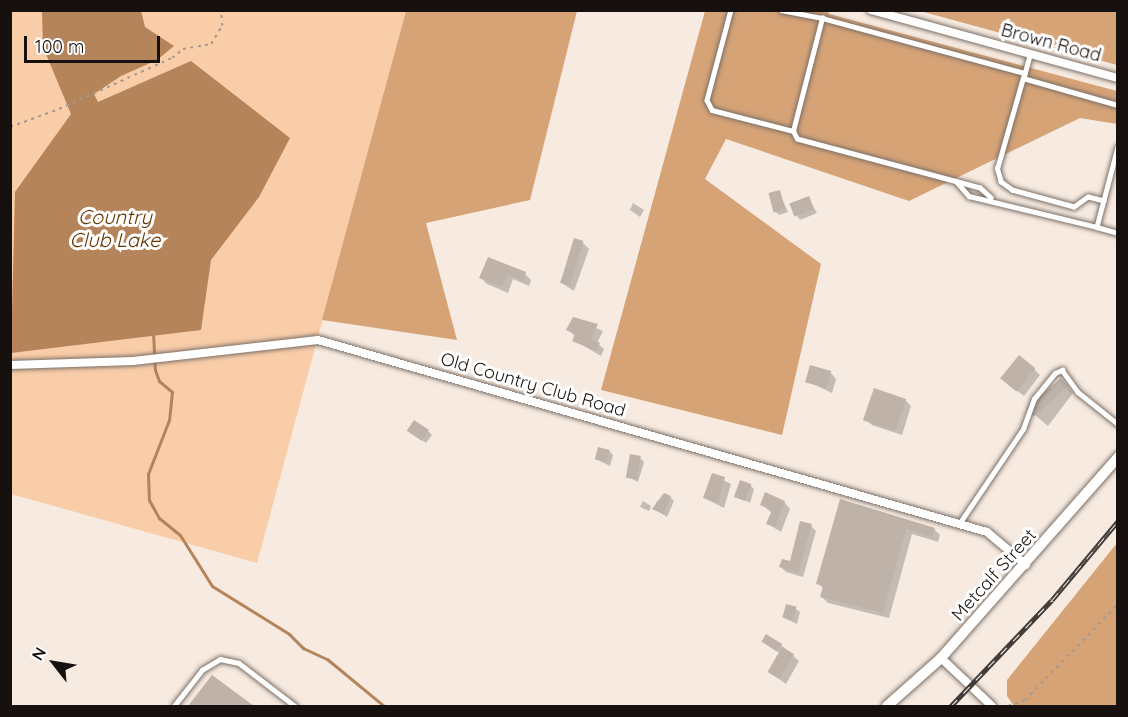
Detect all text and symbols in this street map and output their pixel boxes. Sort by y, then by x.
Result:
street label: Brown Road [999,19,1103,67]
scale bar [27,24,164,62]
text: 100 m [35,35,84,58]
water label: Country Club Lake [70,204,160,251]
street label: Old Country Club Road [438,348,628,422]
street label: Metcalf Street [947,525,1041,625]
north arrow [24,633,84,693]
text: N [27,644,50,664]

